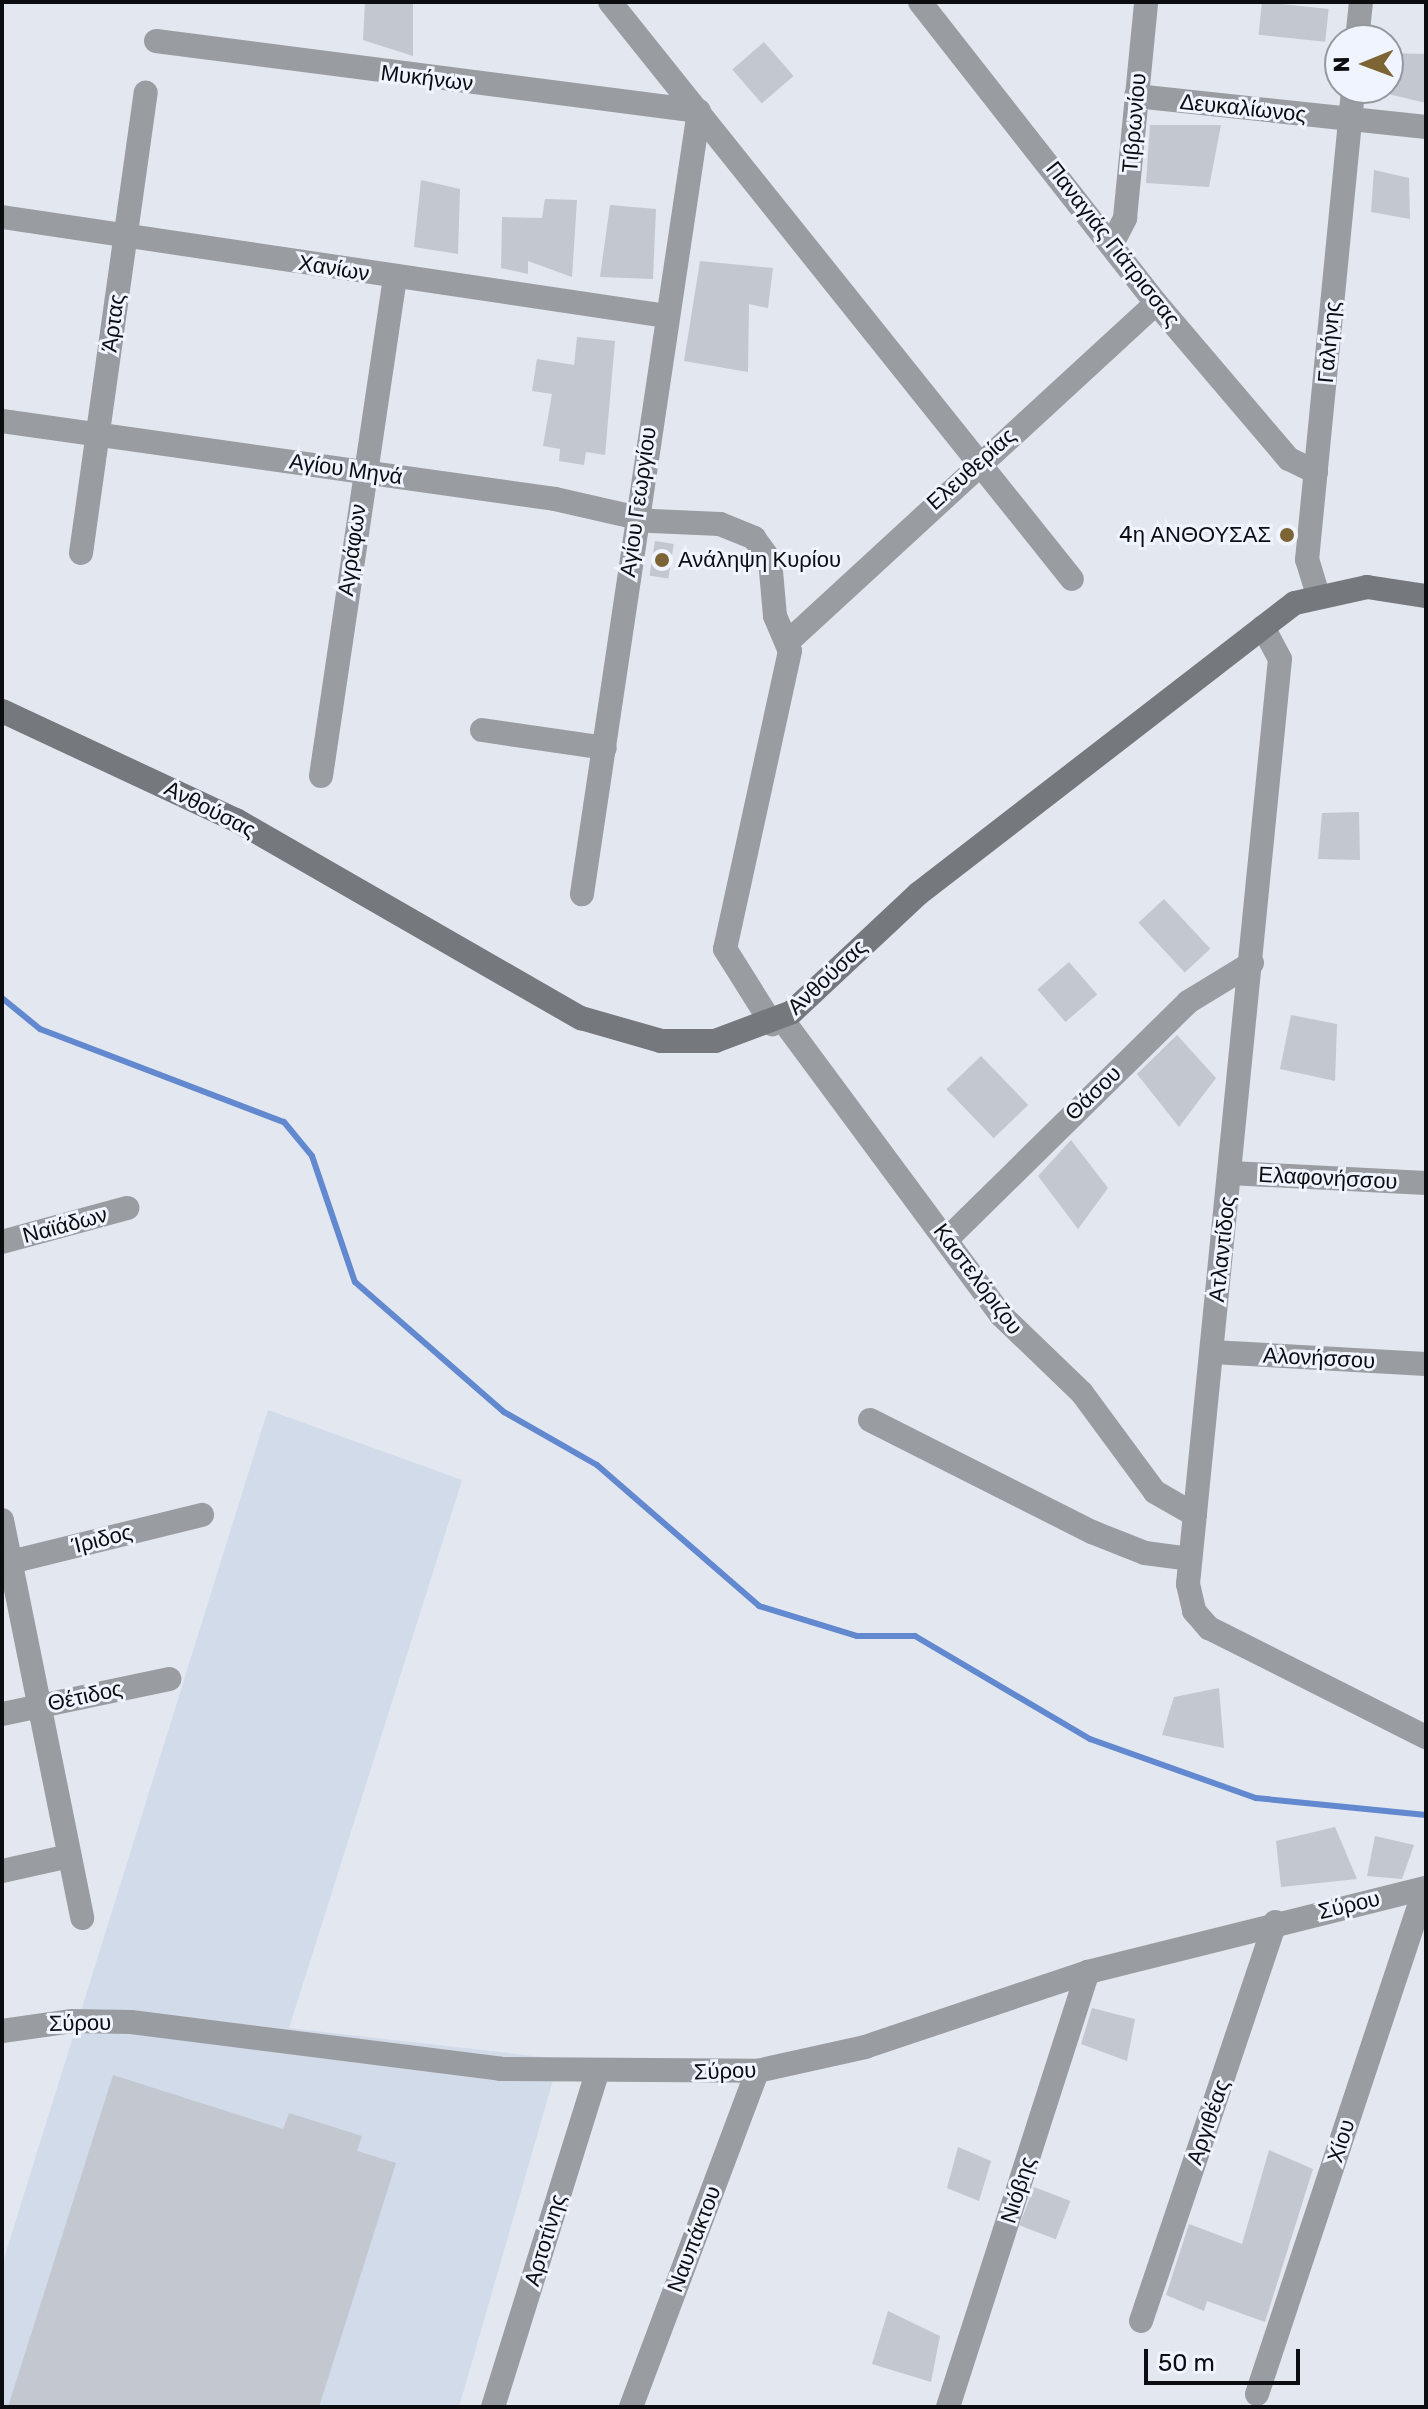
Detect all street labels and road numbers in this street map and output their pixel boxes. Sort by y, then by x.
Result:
street label: Μυκήνων [379,59,475,97]
street label: Τιβρωνίου [1116,72,1152,174]
street label: Δευκαλίωνος [1179,88,1307,128]
street label: Παναγιάς Γιάτρισσας [1040,156,1186,332]
street label: Χανίων [297,249,371,287]
street label: Άρτας [96,292,130,354]
street label: Γαλήνης [1312,300,1346,384]
street label: Ελευθερίας [921,422,1021,516]
street label: Αγίου Γεωργίου [614,425,662,579]
street label: Αγίου Μηνά [288,448,404,490]
street label: Αγράφων [332,502,372,598]
street label: Ανθούσας [160,775,260,843]
street label: Ανθούσας [782,934,872,1020]
street label: Θάσου [1059,1060,1127,1126]
street label: Ελαφονήσσου [1258,1161,1398,1195]
street label: Ατλαντίδος [1203,1195,1241,1303]
street label: Ναϊάδων [20,1201,110,1249]
street label: Καστελόριζου [928,1218,1028,1340]
street label: Αλονήσσου [1262,1342,1376,1374]
street label: Ίριδος [69,1519,135,1559]
street label: Θέτιδος [45,1675,125,1717]
street label: Σύρου [1316,1885,1382,1925]
street label: Σύρου [49,2009,111,2037]
street label: Σύρου [693,2057,757,2085]
street label: Αργιθέας [1181,2076,1235,2168]
street label: Χίου [1322,2116,1360,2166]
street label: Νιόβης [995,2153,1041,2227]
street label: Ναυπάκτου [662,2182,726,2296]
street label: Αρτοτίνης [519,2191,571,2289]

